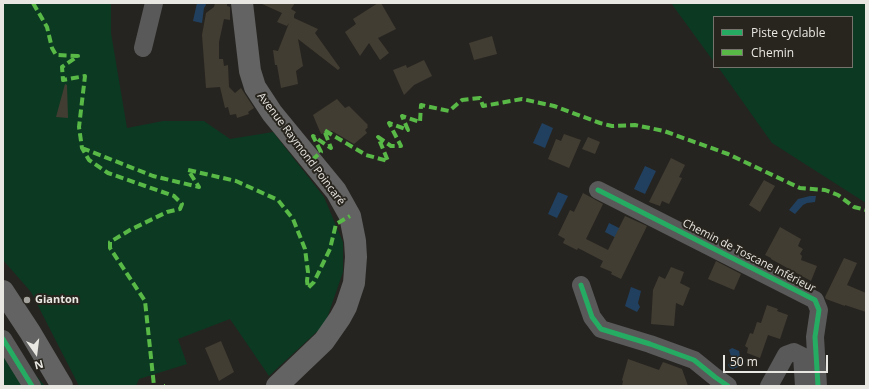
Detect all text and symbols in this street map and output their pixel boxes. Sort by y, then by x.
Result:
legend [713,16,853,68]
text: Piste cyclable [751,24,825,41]
text: Chemin [751,44,794,61]
street label: Avenue Raymond Poincaré [254,90,348,208]
street label: Chemin de Toscane Inférieur [680,217,818,295]
place label: Gianton [35,293,79,307]
marker: Gianton [22,295,32,305]
north arrow [16,333,56,373]
scale bar [725,347,830,373]
text: 50 m [730,353,758,370]
text: N [33,357,45,373]

